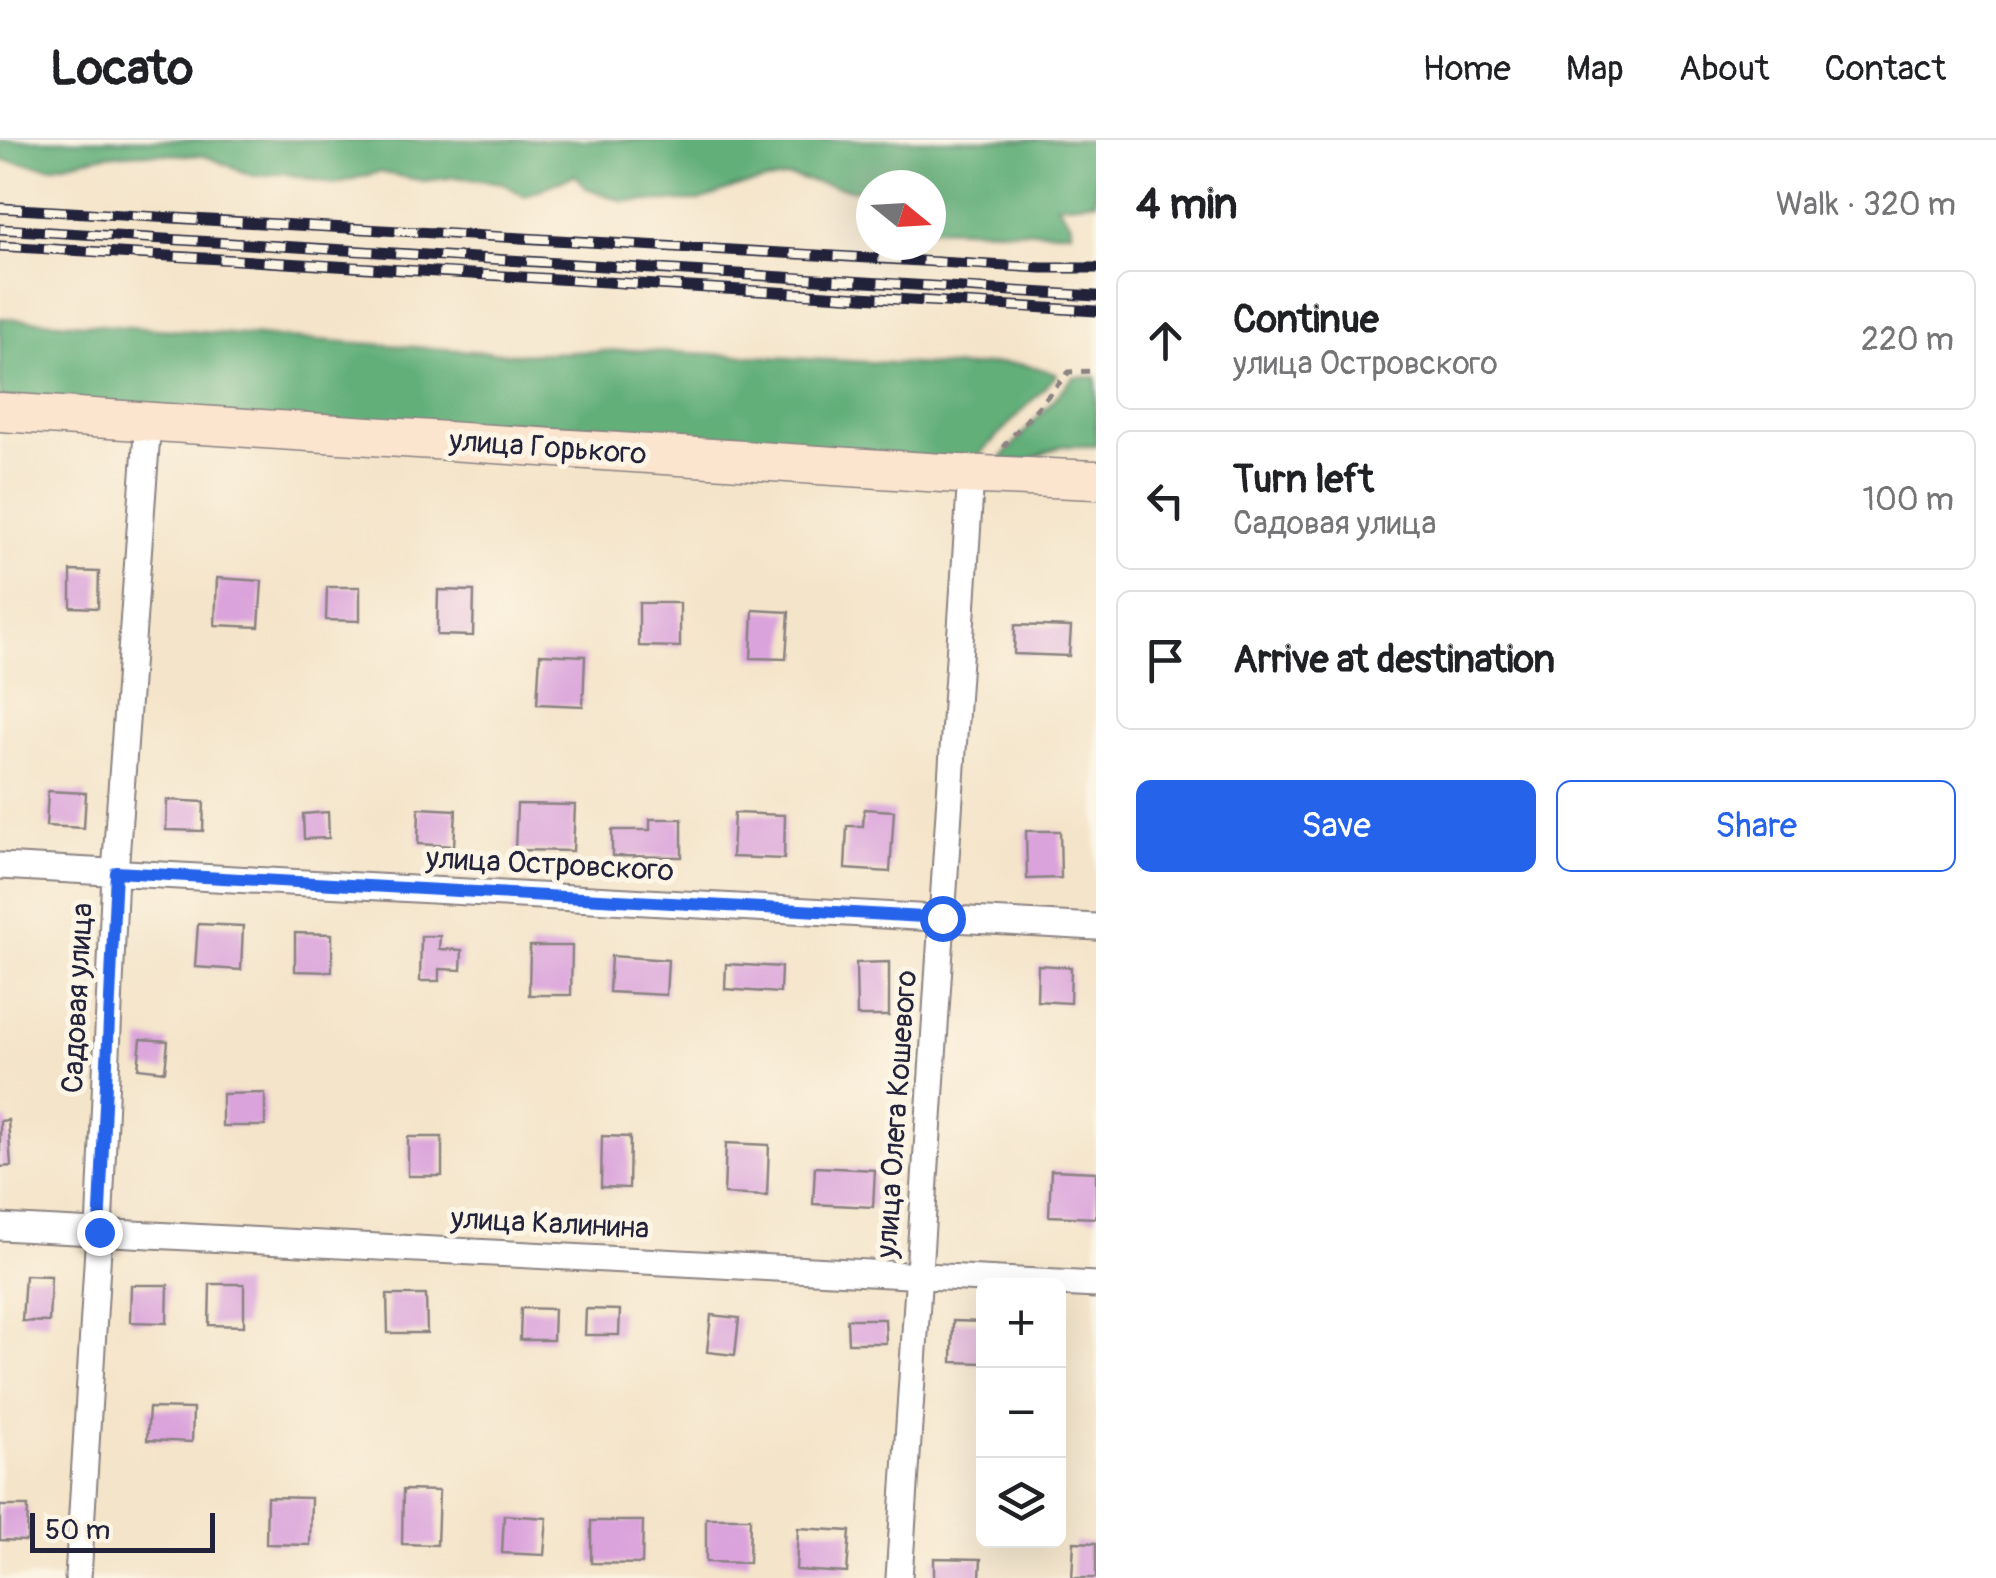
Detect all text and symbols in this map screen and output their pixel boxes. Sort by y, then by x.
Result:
text: Locato [50,39,193,99]
text: Home [1423,47,1511,91]
text: Map [1566,47,1624,91]
text: About [1679,47,1769,91]
text: Contact [1824,47,1946,91]
north arrow [856,170,946,260]
text: 4 min [1136,179,1238,231]
text: Walk · 320 m [1776,185,1956,225]
text: Continue [1233,296,1379,344]
icon: ahead [1138,313,1193,368]
text: 220 m [1861,320,1954,360]
text: улица Островского [1233,344,1498,384]
street label: улица Горького [447,422,648,473]
text: Turn left [1233,456,1374,504]
icon: left [1138,473,1193,528]
text: 100 m [1862,480,1954,520]
text: Садовая улица [1233,504,1436,544]
icon: arrive [1138,633,1193,688]
text: Arrive at destination [1233,636,1555,684]
button: Save [1136,780,1536,872]
button: Share [1556,780,1956,872]
street label: улица Островского [424,839,675,889]
route start [920,896,966,942]
street label: Садовая улица [54,902,101,1094]
street label: улица Олега Кошевого [868,969,925,1260]
street label: улица Калинина [449,1200,650,1247]
route end [77,1210,123,1256]
map controls [976,1278,1066,1548]
button: + [976,1278,1066,1368]
button: − [976,1368,1066,1458]
button: layers [976,1458,1066,1548]
scale bar [30,1508,215,1552]
text: 50 m [45,1513,110,1548]

